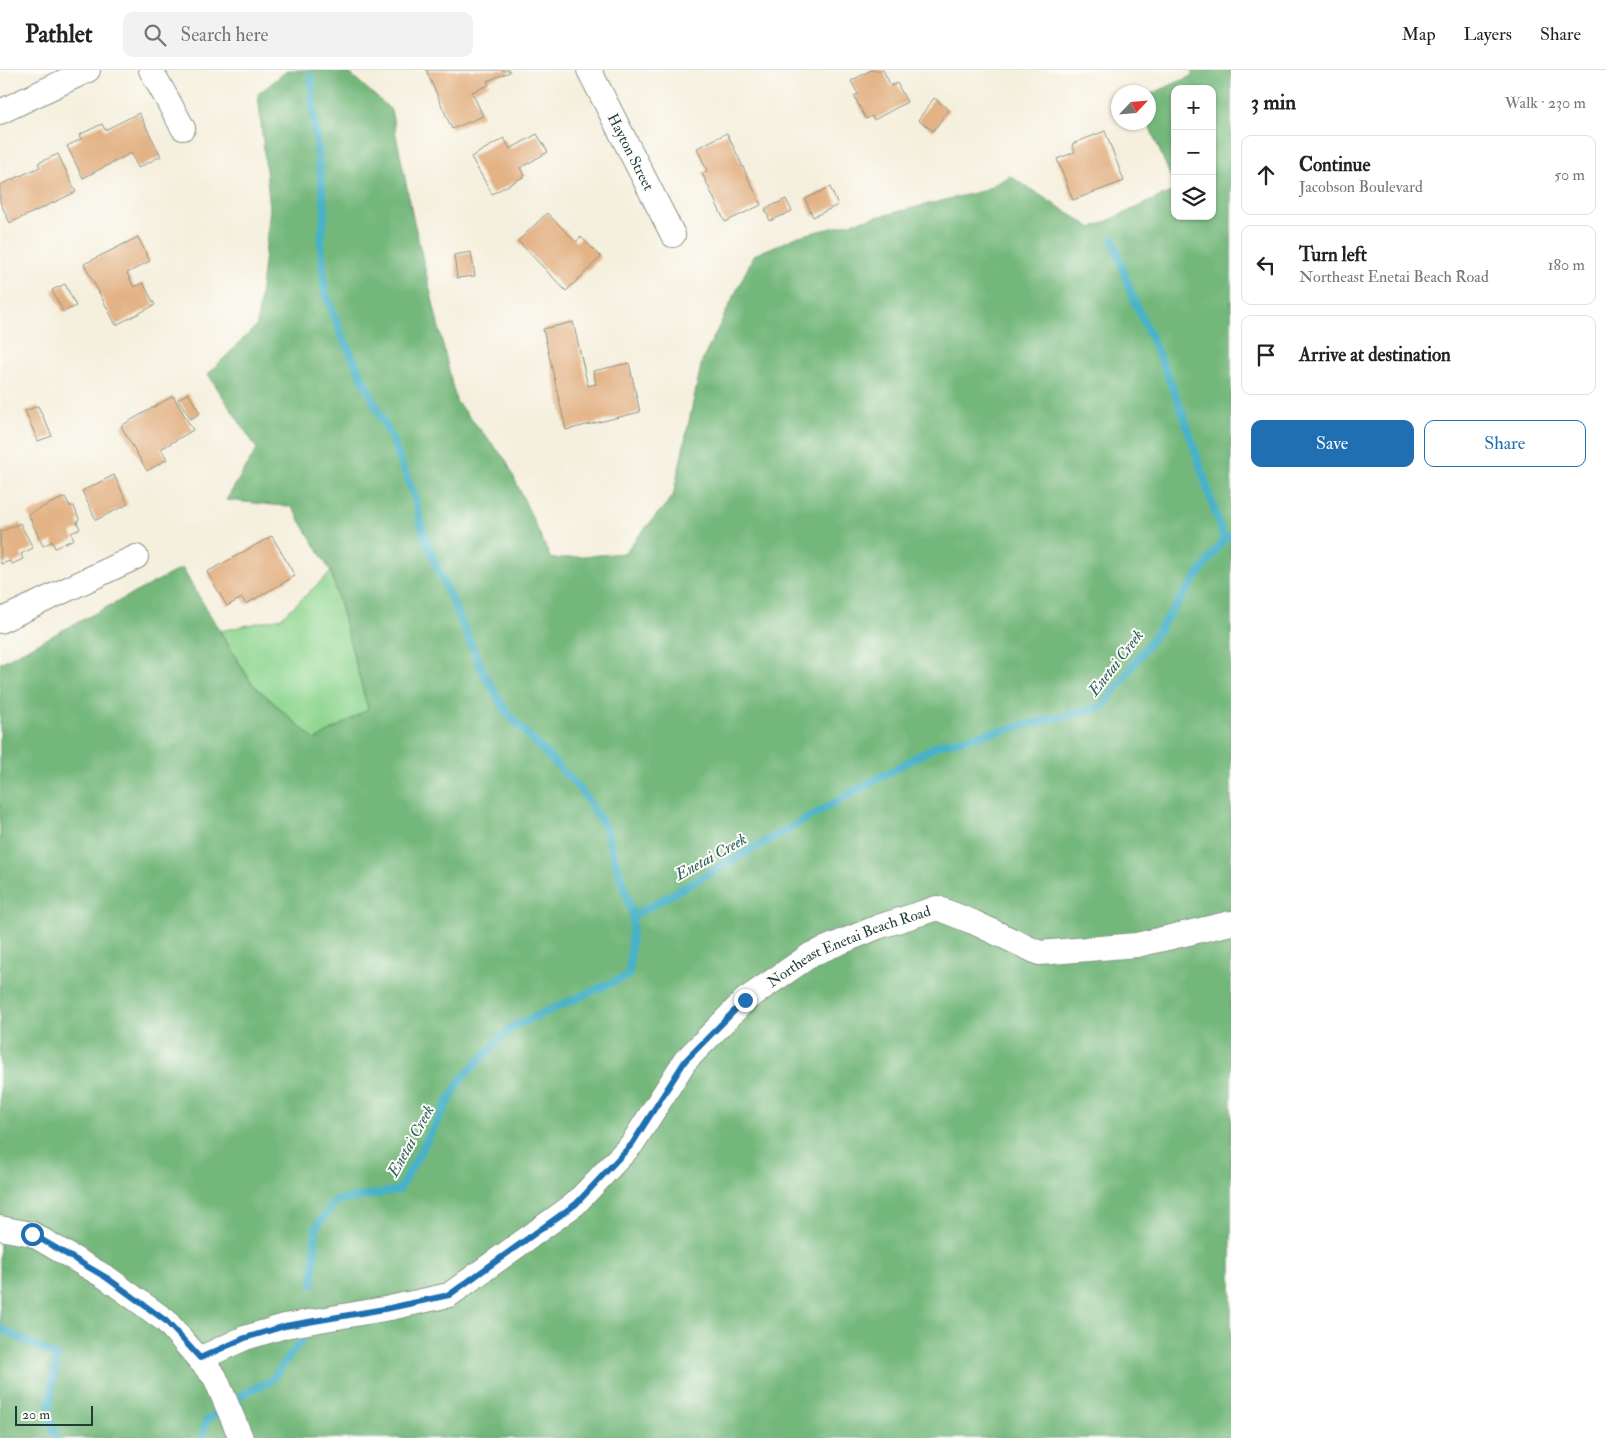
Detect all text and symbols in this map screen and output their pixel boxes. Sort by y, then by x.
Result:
search box [123,12,473,57]
text: Pathlet [25,19,93,50]
icon: search [141,21,169,49]
text: Search here [181,23,268,47]
text: Map [1402,23,1436,46]
text: Layers [1464,23,1512,46]
text: Share [1540,23,1581,46]
north arrow [1111,85,1156,130]
map controls [1171,85,1216,220]
button: + [1171,85,1216,130]
text: 3 min [1251,89,1296,116]
text: Walk · 230 m [1505,93,1586,113]
street label: Hayton Street [603,110,658,194]
button: − [1171,130,1216,175]
text: Continue [1299,153,1370,177]
icon: ahead [1252,161,1280,189]
text: 50 m [1554,165,1585,185]
button: layers [1171,175,1216,220]
text: Jacobson Boulevard [1299,177,1423,197]
text: Turn left [1299,243,1367,267]
icon: left [1252,251,1280,279]
text: 180 m [1548,255,1585,275]
text: Northeast Enetai Beach Road [1299,267,1489,287]
icon: arrive [1252,341,1280,369]
text: Arrive at destination [1299,343,1451,367]
button: Save [1251,420,1414,467]
button: Share [1424,420,1586,467]
water label: Enetai Creek [1083,626,1148,701]
water label: Enetai Creek [671,829,751,885]
street label: Northeast Enetai Beach Road [764,901,933,991]
route end [734,989,757,1012]
water label: Enetai Creek [383,1101,439,1181]
route start [21,1223,44,1246]
scale bar [15,1403,92,1426]
text: 20 m [22,1406,50,1423]

